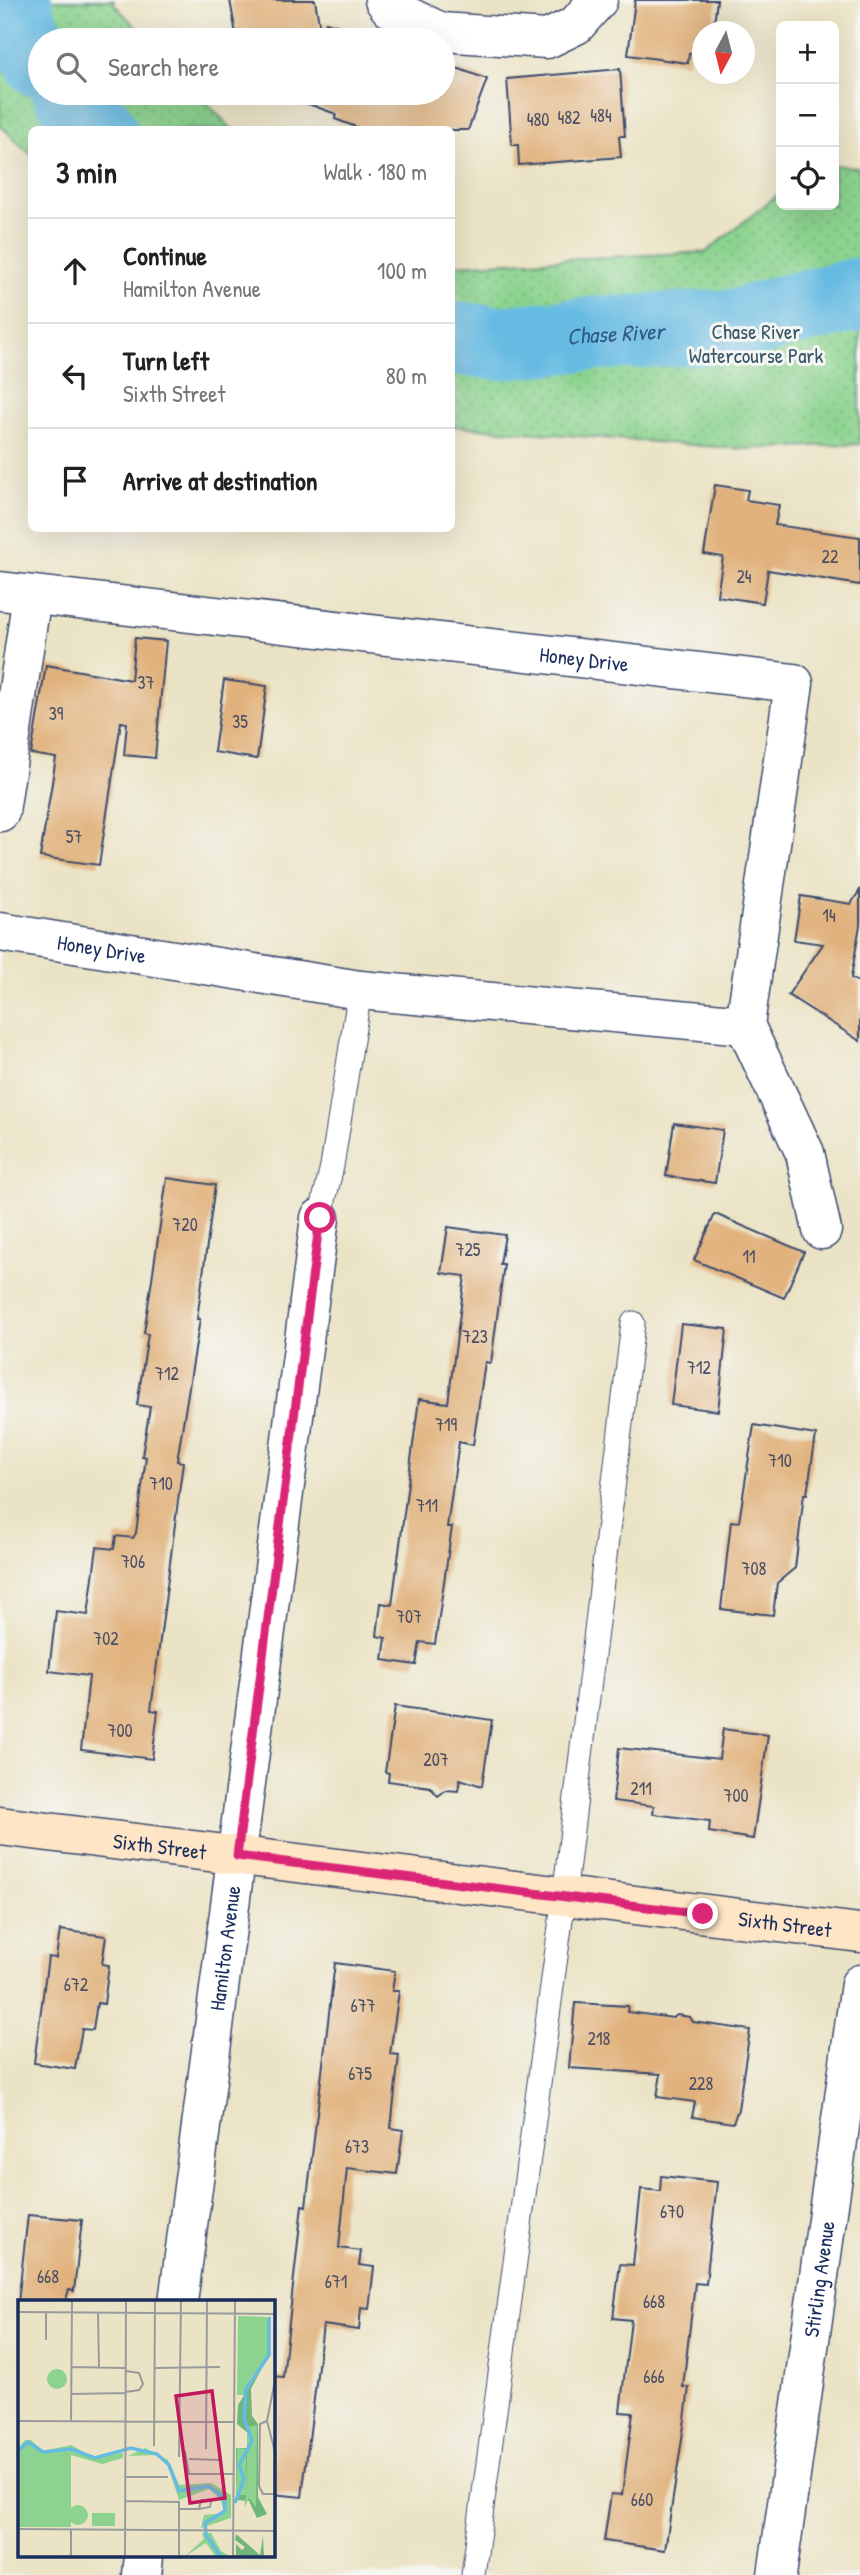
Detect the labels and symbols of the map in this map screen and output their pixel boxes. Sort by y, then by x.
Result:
north arrow [692,21,755,84]
house number: 484 [590,103,612,128]
house number: 482 [558,105,581,130]
house number: 480 [527,107,549,132]
water label: Chase River [565,314,668,352]
park label: Chase River Watercourse Park [689,317,823,370]
house number: 22 [822,544,839,569]
house number: 24 [736,564,752,589]
street label: Honey Drive [538,639,630,678]
house number: 37 [138,670,155,695]
house number: 39 [49,701,64,726]
house number: 35 [232,709,248,734]
house number: 57 [66,824,82,849]
house number: 14 [822,903,836,928]
street label: Honey Drive [55,927,148,970]
route start [304,1202,335,1233]
house number: 720 [172,1212,198,1237]
house number: 725 [456,1237,481,1262]
house number: 11 [742,1244,756,1269]
house number: 723 [462,1324,488,1349]
house number: 712 [687,1355,712,1380]
house number: 712 [155,1361,180,1386]
house number: 719 [435,1412,457,1437]
house number: 710 [768,1448,792,1473]
house number: 710 [149,1471,173,1496]
house number: 711 [416,1493,438,1518]
house number: 706 [121,1549,145,1574]
house number: 708 [742,1556,767,1581]
house number: 707 [396,1604,422,1629]
house number: 702 [93,1626,119,1651]
house number: 700 [107,1718,133,1743]
house number: 207 [423,1747,449,1772]
house number: 211 [630,1776,652,1801]
house number: 700 [723,1783,749,1808]
street label: Sixth Street [112,1826,209,1866]
street label: Hamilton Avenue [202,1884,247,2012]
route end [687,1898,718,1929]
street label: Sixth Street [737,1903,834,1944]
house number: 672 [64,1972,89,1997]
house number: 677 [350,1993,376,2018]
house number: 218 [588,2026,611,2051]
house number: 675 [348,2061,372,2086]
house number: 228 [689,2071,714,2096]
house number: 673 [345,2134,369,2159]
house number: 670 [660,2199,684,2224]
street label: Stirling Avenue [796,2219,841,2339]
house number: 668 [37,2264,59,2289]
house number: 671 [325,2269,347,2294]
house number: 668 [643,2289,665,2314]
inset map [18,2300,275,2558]
house number: 666 [643,2364,665,2389]
house number: 660 [631,2487,653,2512]

